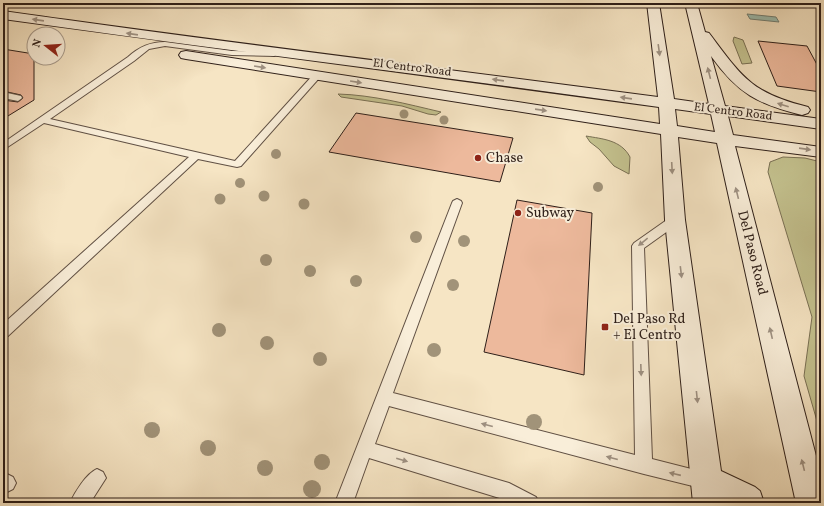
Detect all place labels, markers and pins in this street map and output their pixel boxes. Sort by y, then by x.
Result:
place label: Chase [486,149,523,168]
marker: Chase [473,153,483,163]
place label: Subway [526,204,575,223]
marker: Subway [513,208,523,218]
place label: Del Paso Rd + El Centro [613,310,685,345]
marker: Del Paso Rd + El Centro [600,322,610,332]

